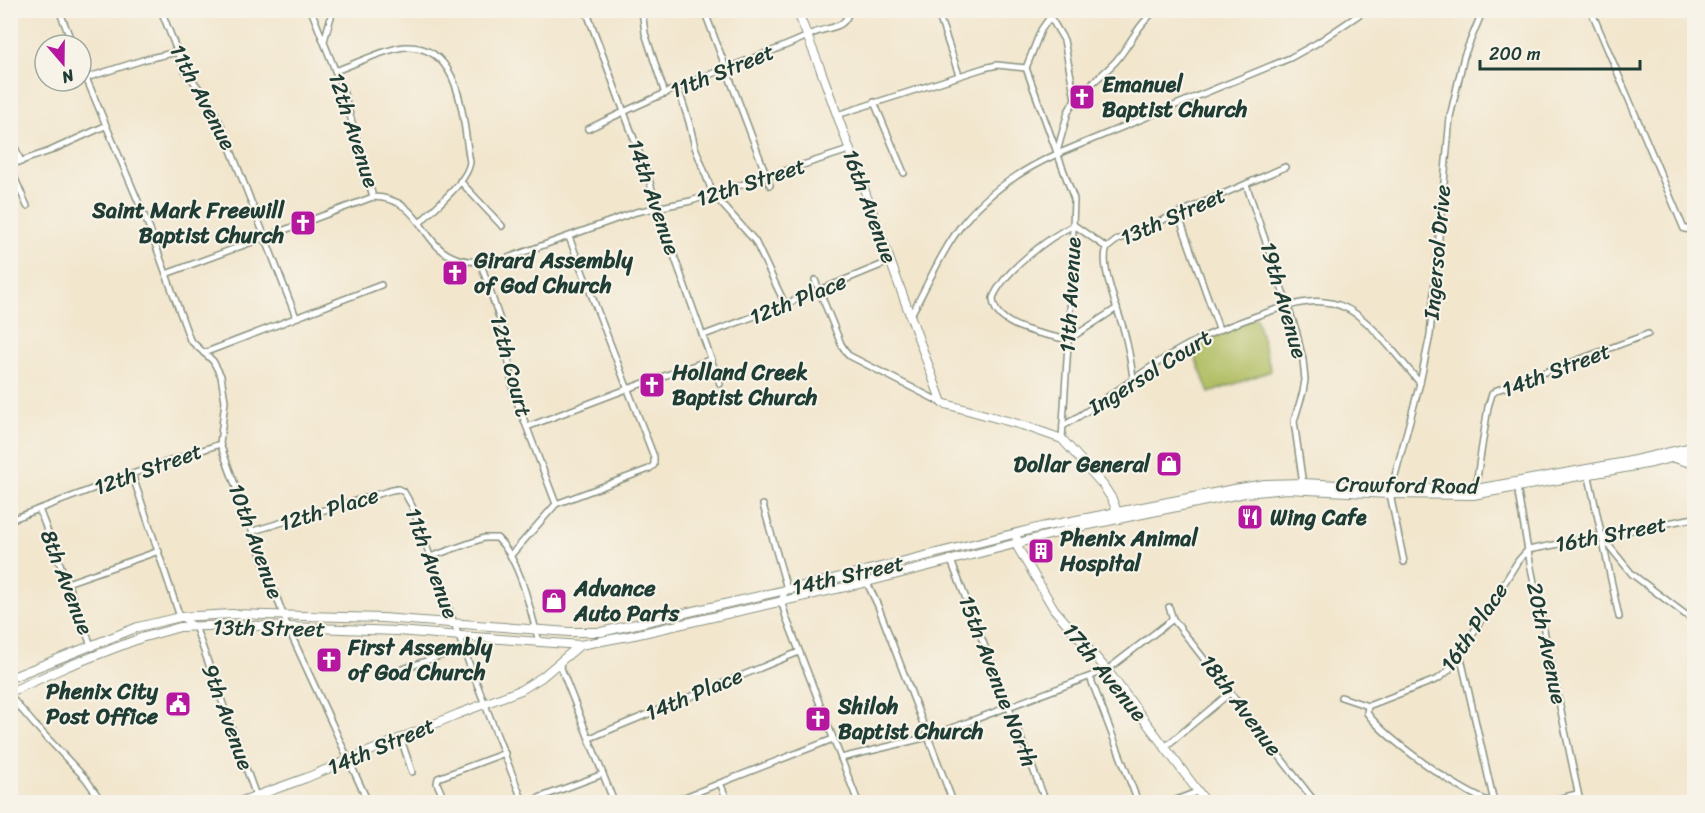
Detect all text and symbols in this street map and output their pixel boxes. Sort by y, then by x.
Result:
street label: 11th Street [664,32,781,110]
north arrow [33,33,93,93]
scale bar [1480,33,1640,71]
street label: 11th Avenue [159,37,248,158]
text: 200 m [1489,38,1541,70]
text: N [57,61,79,92]
place label: Emanuel Baptist Church [1102,65,1248,129]
street label: 12th Avenue [317,67,391,193]
church icon: Emanuel Baptist Church [1067,82,1097,112]
street label: 14th Avenue [616,134,692,261]
street label: 16th Avenue [831,143,909,269]
street label: 12th Street [691,146,811,218]
street label: 13th Street [1114,175,1233,257]
street label: Ingersol Drive [1412,183,1462,322]
place label: Saint Mark Freewill Baptist Church [91,191,286,255]
church icon: Saint Mark Freewill Baptist Church [288,208,318,238]
street label: 11th Avenue [1047,236,1093,354]
street label: 19th Avenue [1249,237,1319,363]
place label: Girard Assembly of God Church [473,241,633,305]
church icon: Girard Assembly of God Church [440,258,470,288]
street label: 12th Place [743,262,853,336]
street label: 12th Court [479,311,543,422]
street label: Ingersol Court [1079,318,1220,426]
street label: 14th Street [1496,331,1617,409]
place label: Holland Creek Baptist Church [671,353,818,417]
church icon: Holland Creek Baptist Church [637,370,667,400]
street label: 12th Street [88,431,208,507]
place label: Dollar General [1014,445,1151,484]
shop icon: Dollar General [1154,449,1184,479]
street label: Crawford Road [1335,464,1480,506]
street label: 12th Place [275,475,383,543]
street label: 10th Avenue [217,478,295,605]
place label: Wing Cafe [1270,498,1367,537]
street label: 11th Avenue [394,502,470,625]
restaurant icon: Wing Cafe [1235,502,1265,532]
street label: 16th Street [1552,504,1670,564]
place label: Phenix Animal Hospital [1059,519,1198,583]
street label: 8th Avenue [29,523,105,641]
building icon: Phenix Animal Hospital [1026,536,1056,566]
street label: 14th Street [788,543,908,607]
place label: Advance Auto Parts [573,569,680,633]
street label: 16th Place [1429,574,1519,680]
street label: 20th Avenue [1515,578,1579,708]
shop icon: Advance Auto Parts [539,586,569,616]
street label: 15th Avenue North [947,589,1049,773]
street label: 13th Street [213,608,326,648]
street label: 17th Avenue [1052,613,1158,731]
place label: First Assembly of God Church [347,628,493,692]
church icon: First Assembly of God Church [314,645,344,675]
street label: 18th Avenue [1189,645,1293,765]
street label: 14th Place [639,656,749,732]
street label: 9th Avenue [191,658,265,776]
place label: Phenix City Post Office [46,672,159,736]
place label: Shiloh Baptist Church [837,687,984,751]
public building icon: Phenix City Post Office [163,689,193,719]
church icon: Shiloh Baptist Church [803,704,833,734]
street label: 14th Street [321,706,441,786]

